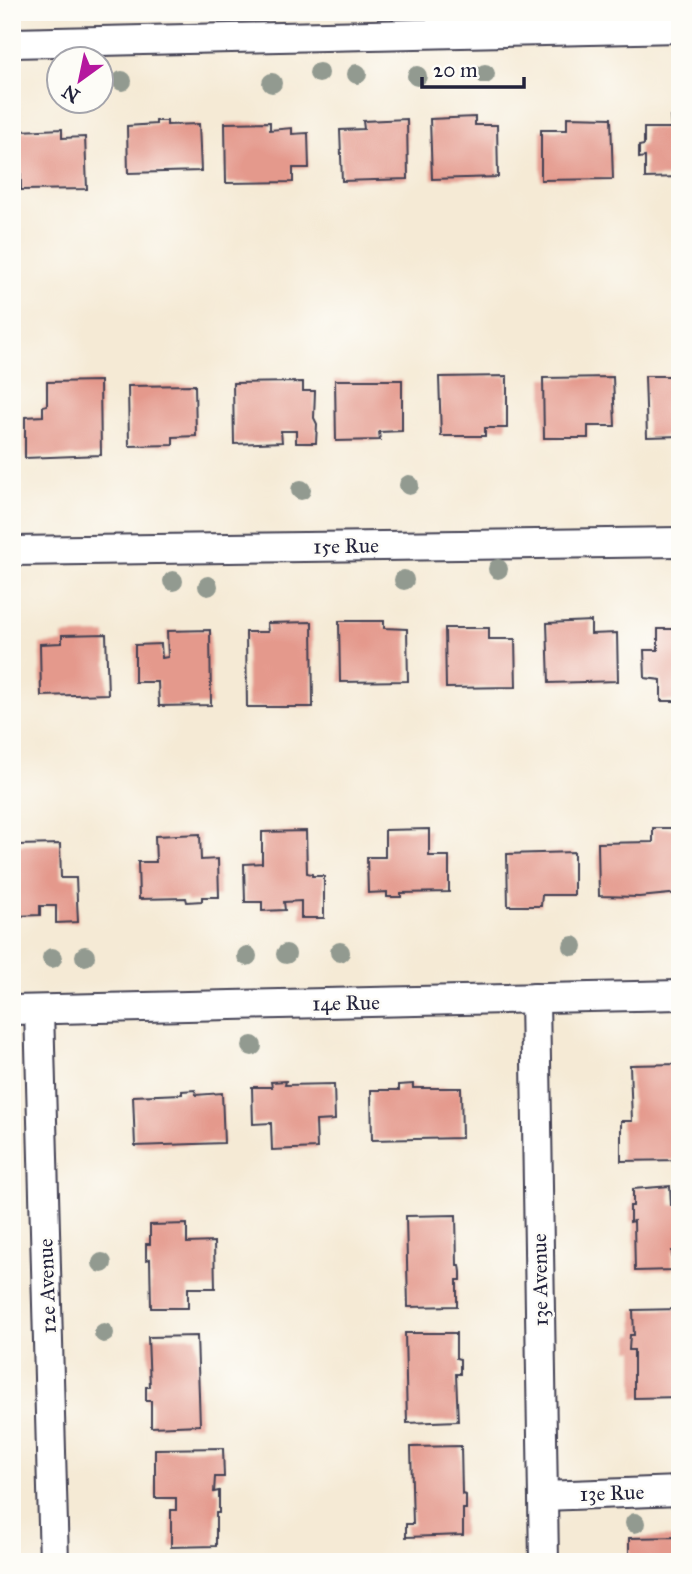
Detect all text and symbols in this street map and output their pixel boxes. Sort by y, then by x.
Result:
north arrow [46,46,116,116]
scale bar [422,46,524,90]
text: 20 m [433,57,478,83]
text: N [58,80,84,108]
street label: 15e Rue [313,532,379,560]
street label: 14e Rue [312,989,380,1017]
street label: 13e Avenue [526,1233,554,1327]
street label: 12e Avenue [32,1238,62,1334]
street label: 13e Rue [579,1479,645,1507]

